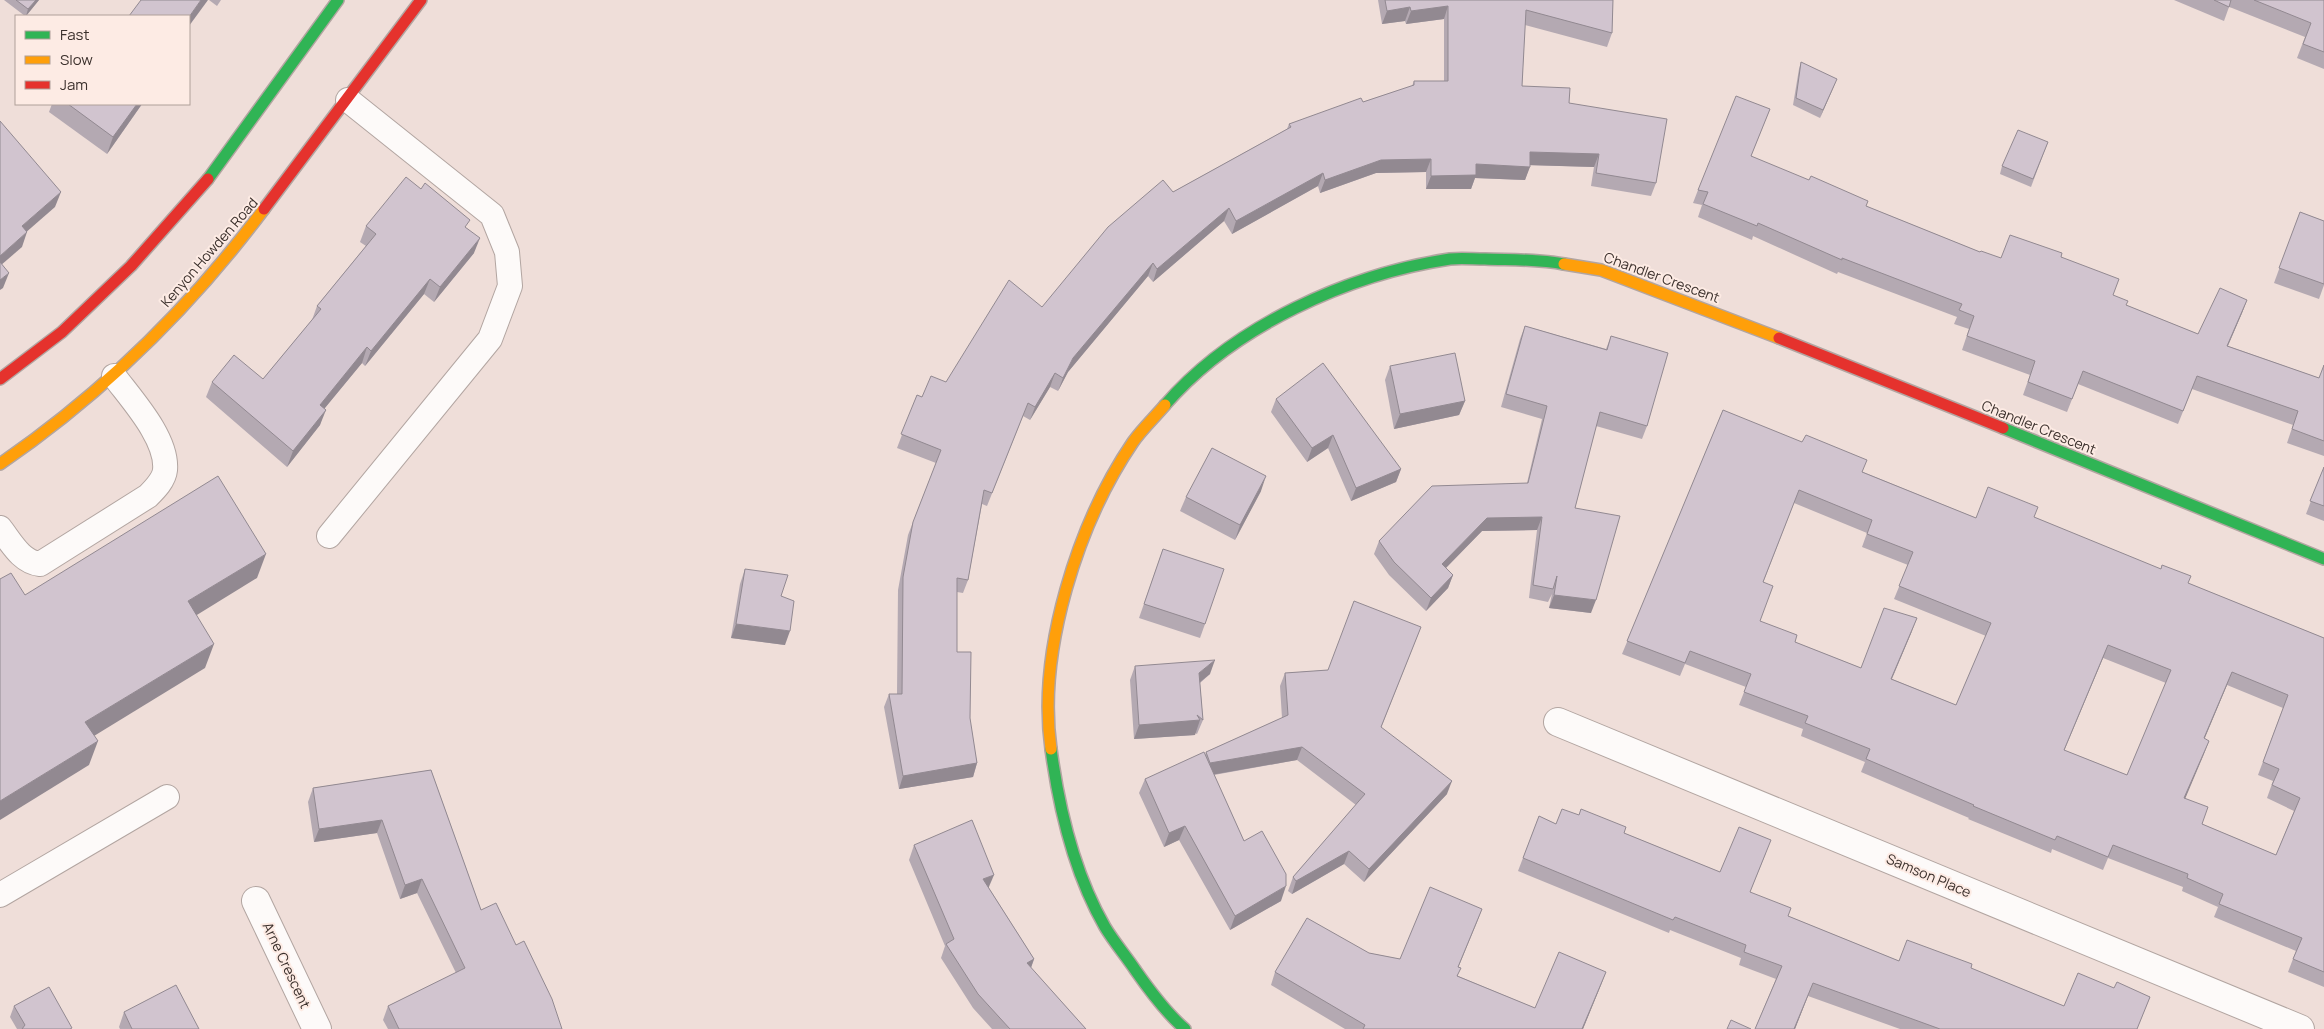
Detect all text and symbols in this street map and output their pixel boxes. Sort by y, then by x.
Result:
legend [15,15,190,105]
text: Fast [60,24,89,45]
text: Slow [60,49,93,70]
text: Jam [60,74,88,95]
street label: Kenyon Howden Road [156,193,262,311]
street label: Chandler Crescent [1601,247,1723,307]
street label: Chandler Crescent [1979,395,2099,459]
street label: Samson Place [1884,849,1974,901]
street label: Arne Crescent [259,919,315,1012]

